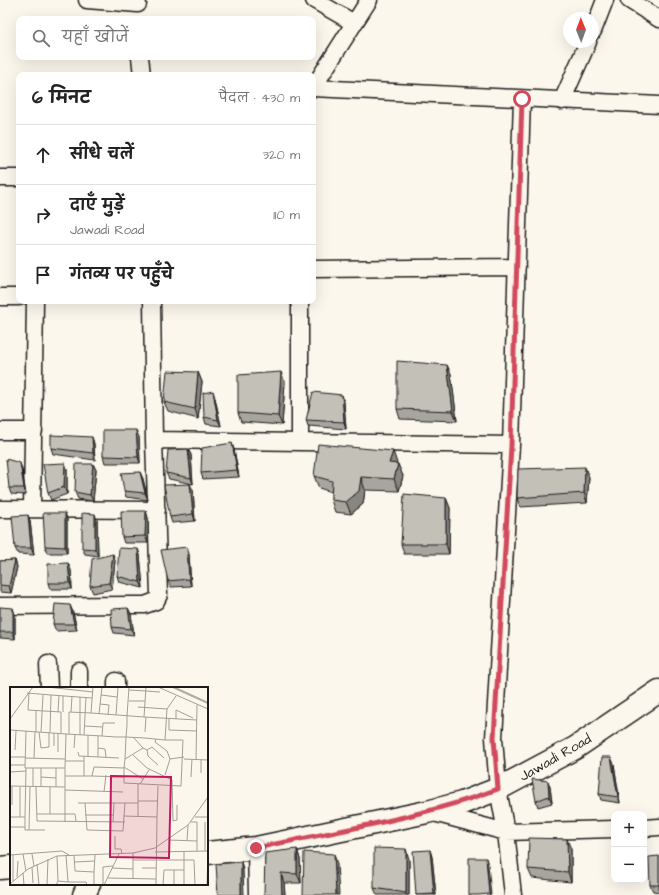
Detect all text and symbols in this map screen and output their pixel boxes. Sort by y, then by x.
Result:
north arrow [563,12,599,48]
search box [16,16,316,60]
icon: search [30,27,52,49]
text: यहाँ खोजें [62,27,129,48]
text: 6 मिनट [32,86,91,110]
text: पैदल · 430 m [219,89,300,107]
route start [513,90,531,108]
icon: ahead [32,144,54,166]
text: सीधे चलें [70,144,134,165]
text: 320 m [262,146,300,164]
text: दाएँ मुड़ें [70,195,124,216]
icon: right [32,204,54,226]
text: 110 m [273,206,300,224]
text: Jawadi Road [70,221,144,239]
icon: arrive [32,264,54,286]
text: गंतव्य पर पहुँचे [70,264,173,285]
inset map [10,687,208,885]
street label: Jawadi Road [516,729,595,787]
map controls [611,811,647,883]
button: + [611,811,647,847]
route end [247,839,265,857]
button: − [611,847,647,883]

